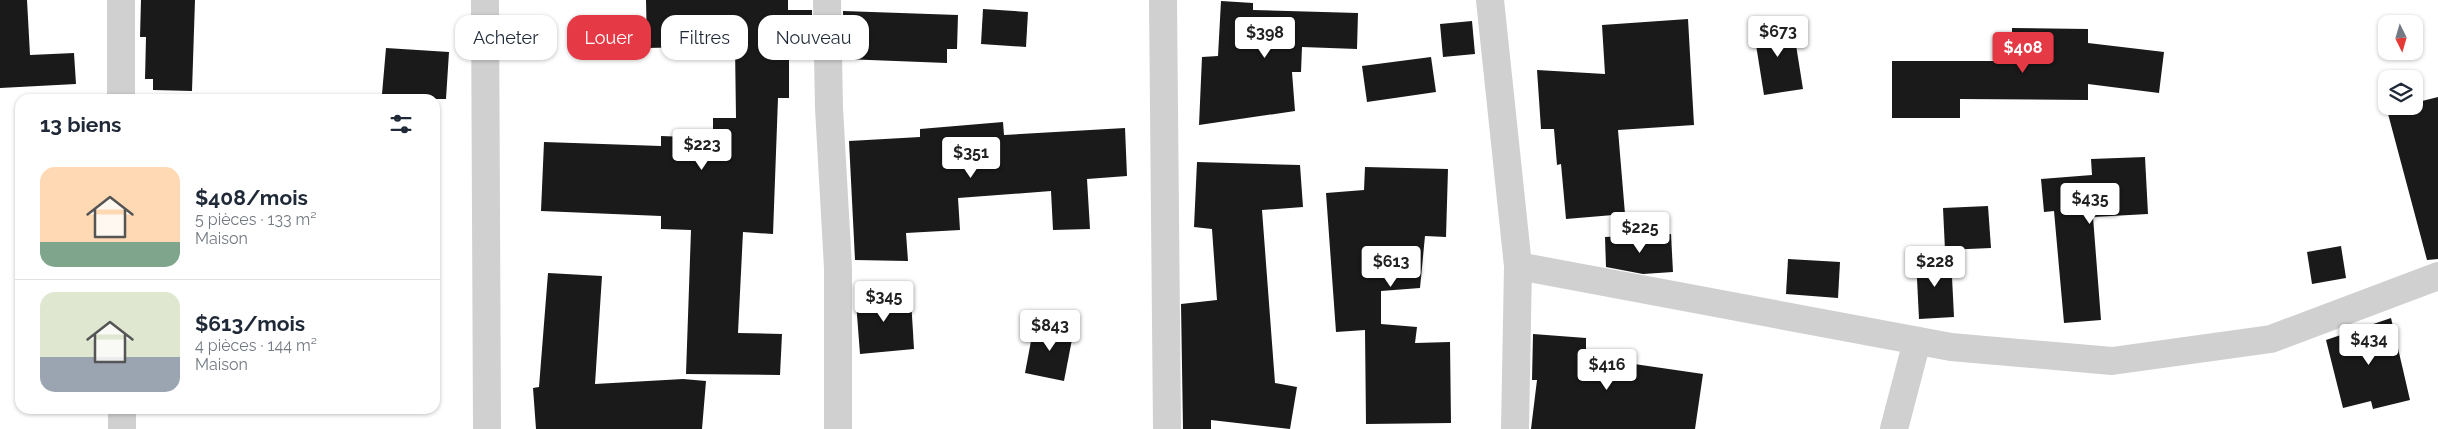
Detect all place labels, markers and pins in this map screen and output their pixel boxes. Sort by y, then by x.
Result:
pin: $673 [1748,15,1808,58]
pin: $398 [1235,17,1295,59]
pin: $408 [1993,32,2053,74]
pin: $223 [672,128,732,171]
pin: $351 [941,136,1001,179]
pin: $435 [2060,182,2120,225]
pin: $225 [1610,212,1670,254]
pin: $613 [1361,246,1421,288]
pin: $228 [1905,246,1965,288]
pin: $345 [854,280,914,323]
pin: $843 [1020,310,1080,352]
pin: $434 [2339,324,2399,366]
pin: $416 [1577,348,1637,391]

